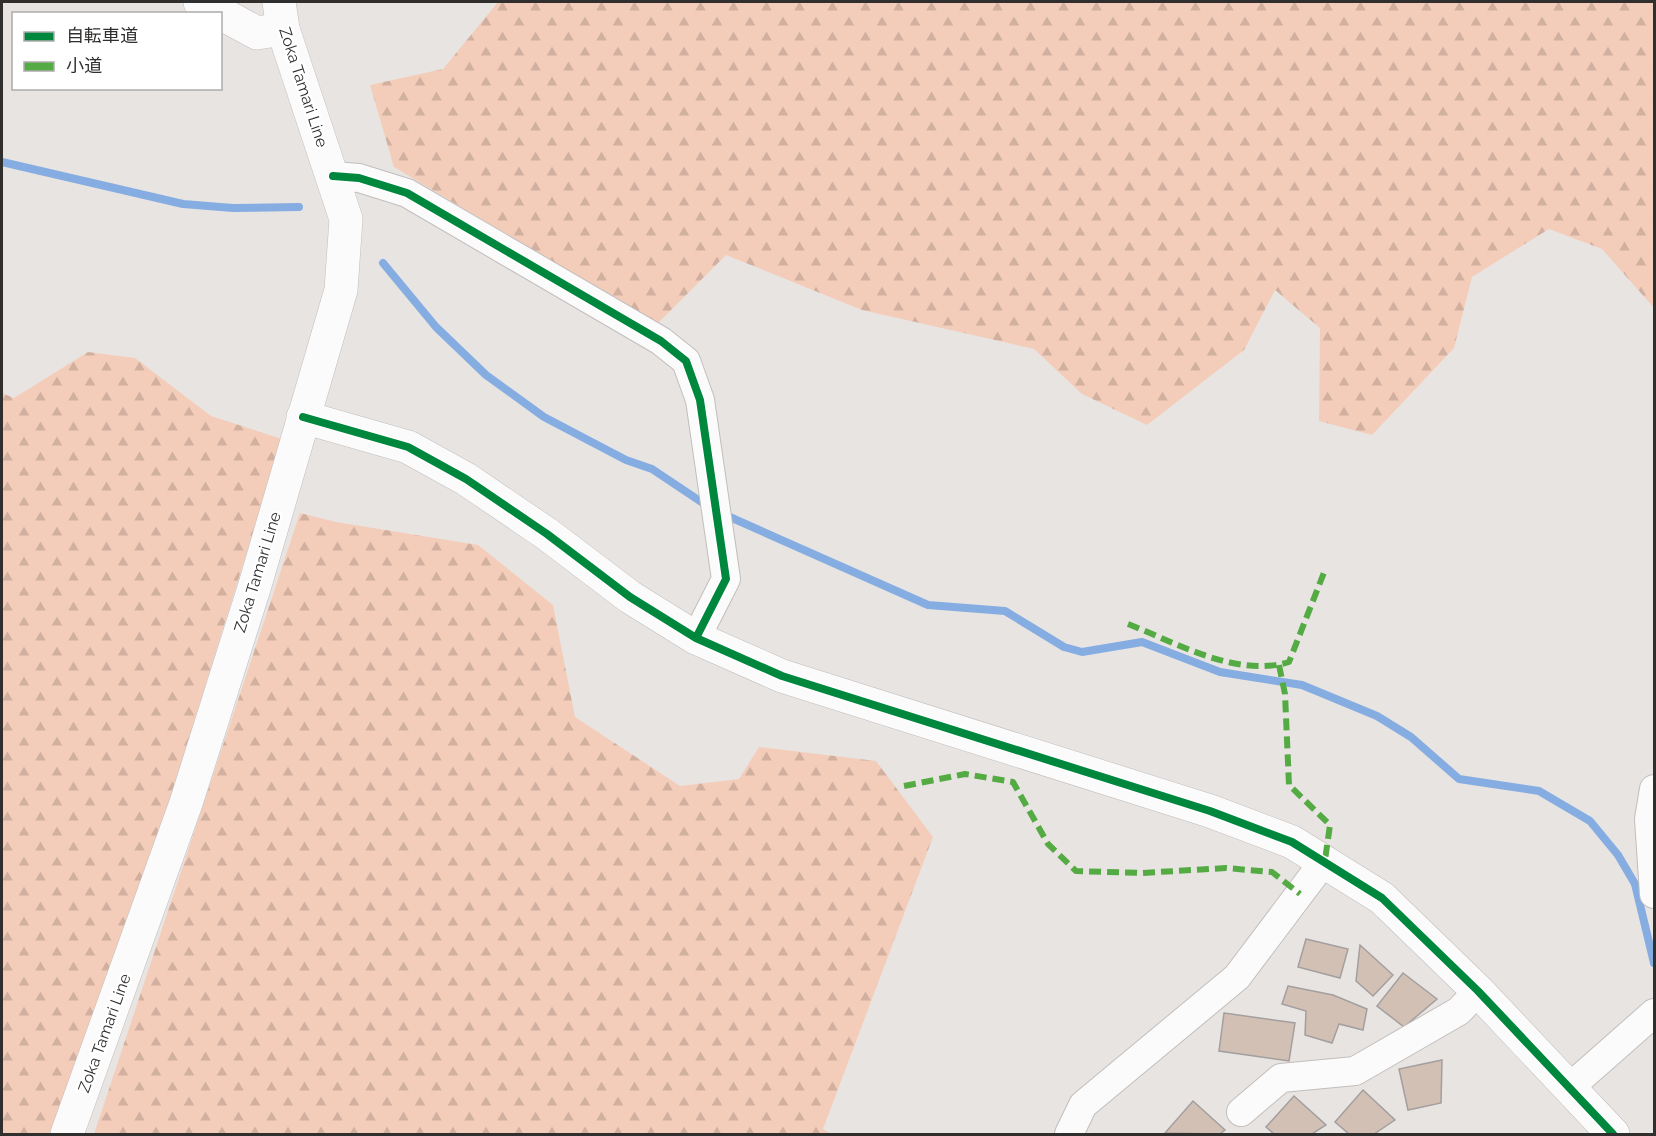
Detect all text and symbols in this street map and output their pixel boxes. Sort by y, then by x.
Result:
legend [12,12,222,90]
text: 自転車道 [66,25,138,46]
street label: Zoka Tamari Line [275,25,332,150]
text: 小道 [66,55,102,76]
street label: Zoka Tamari Line [230,510,285,635]
street label: Zoka Tamari Line [74,971,135,1095]

